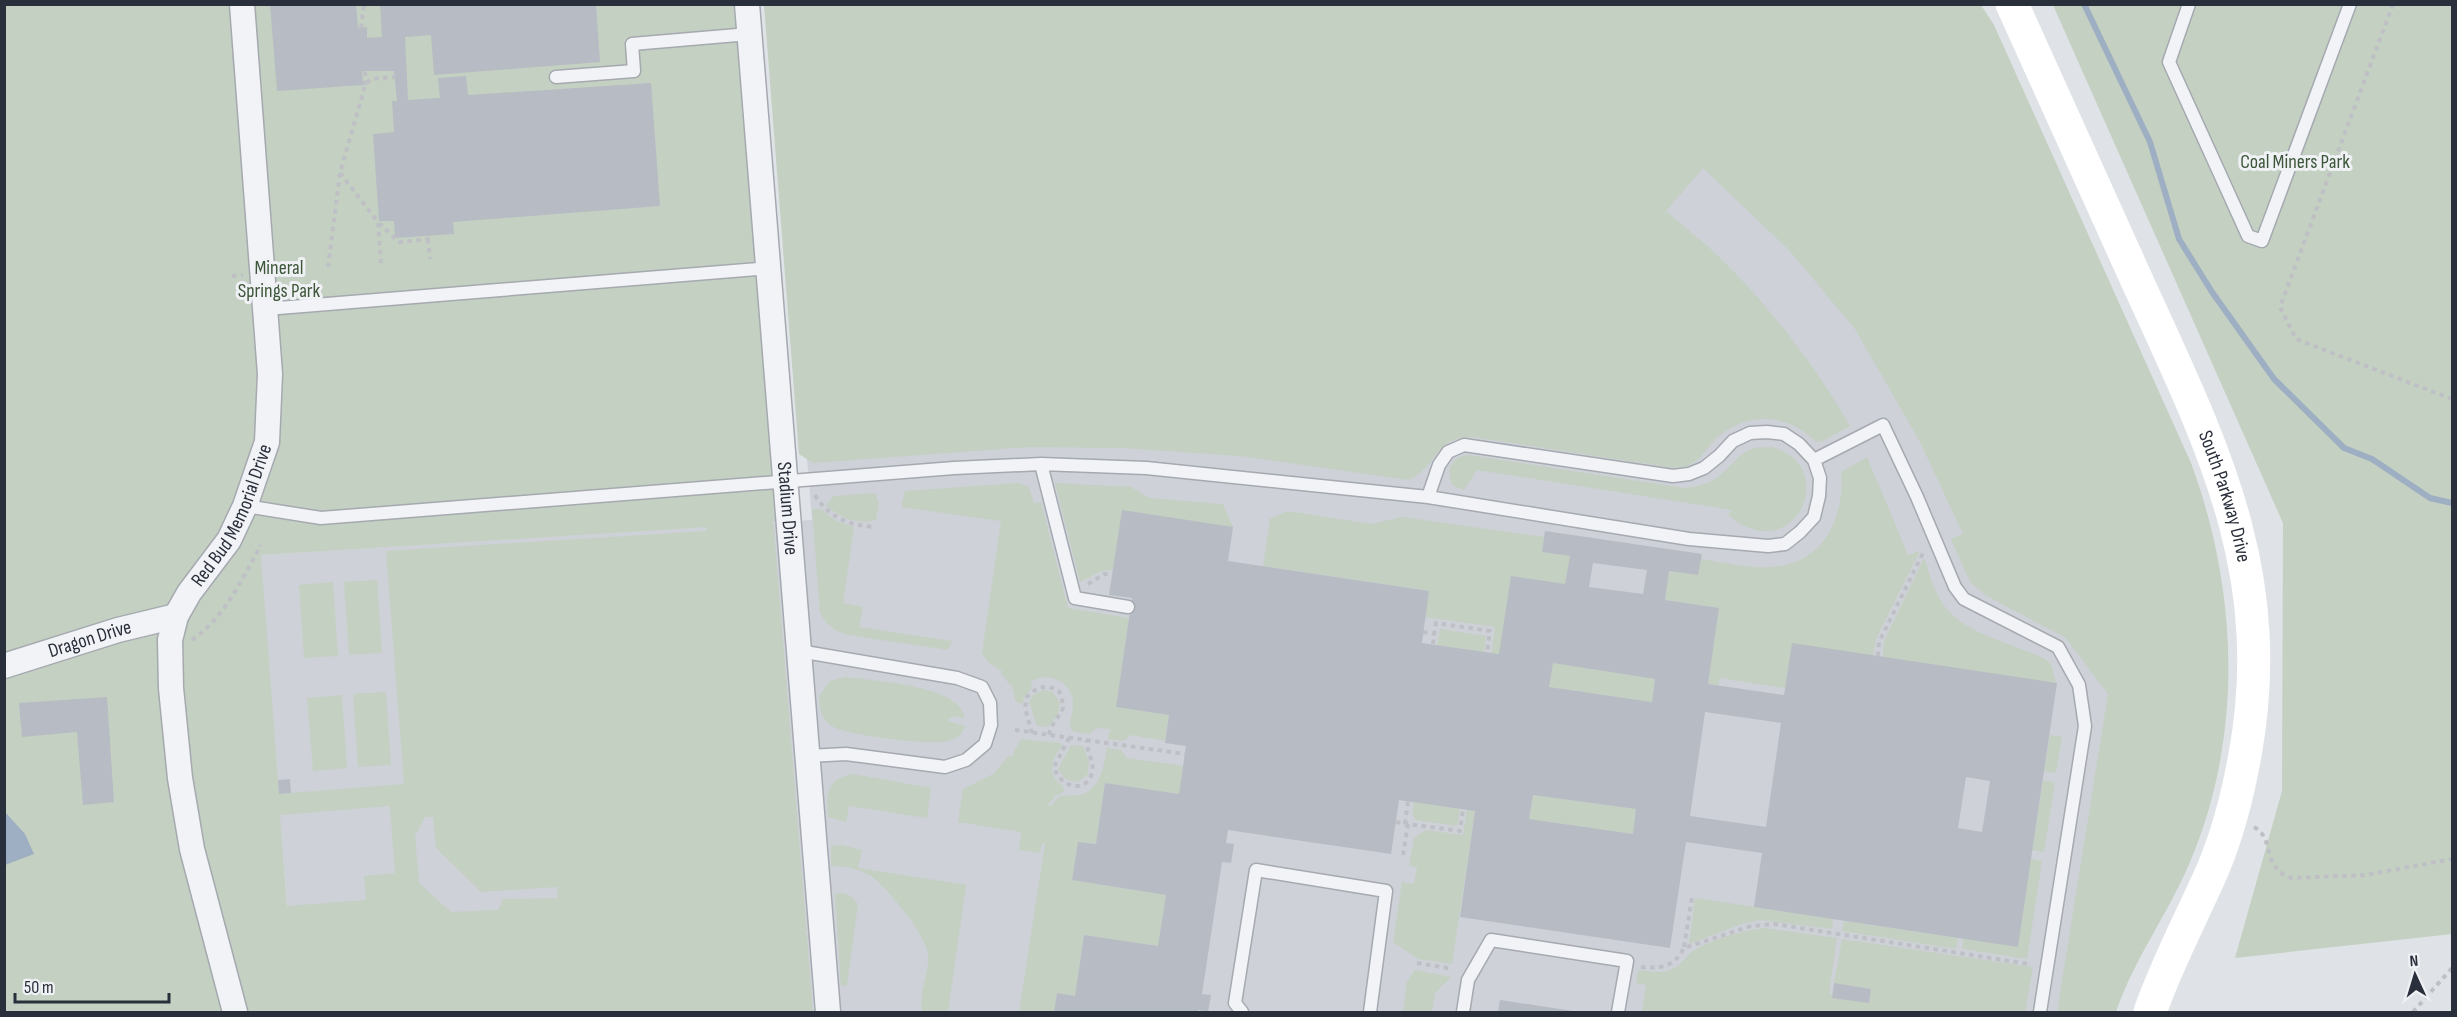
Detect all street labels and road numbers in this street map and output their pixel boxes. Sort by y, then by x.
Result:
street label: South Parkway Drive [2193,427,2256,564]
street label: Red Bud Memorial Drive [186,441,277,591]
street label: Stadium Drive [772,461,803,556]
street label: Dragon Drive [45,615,134,663]

